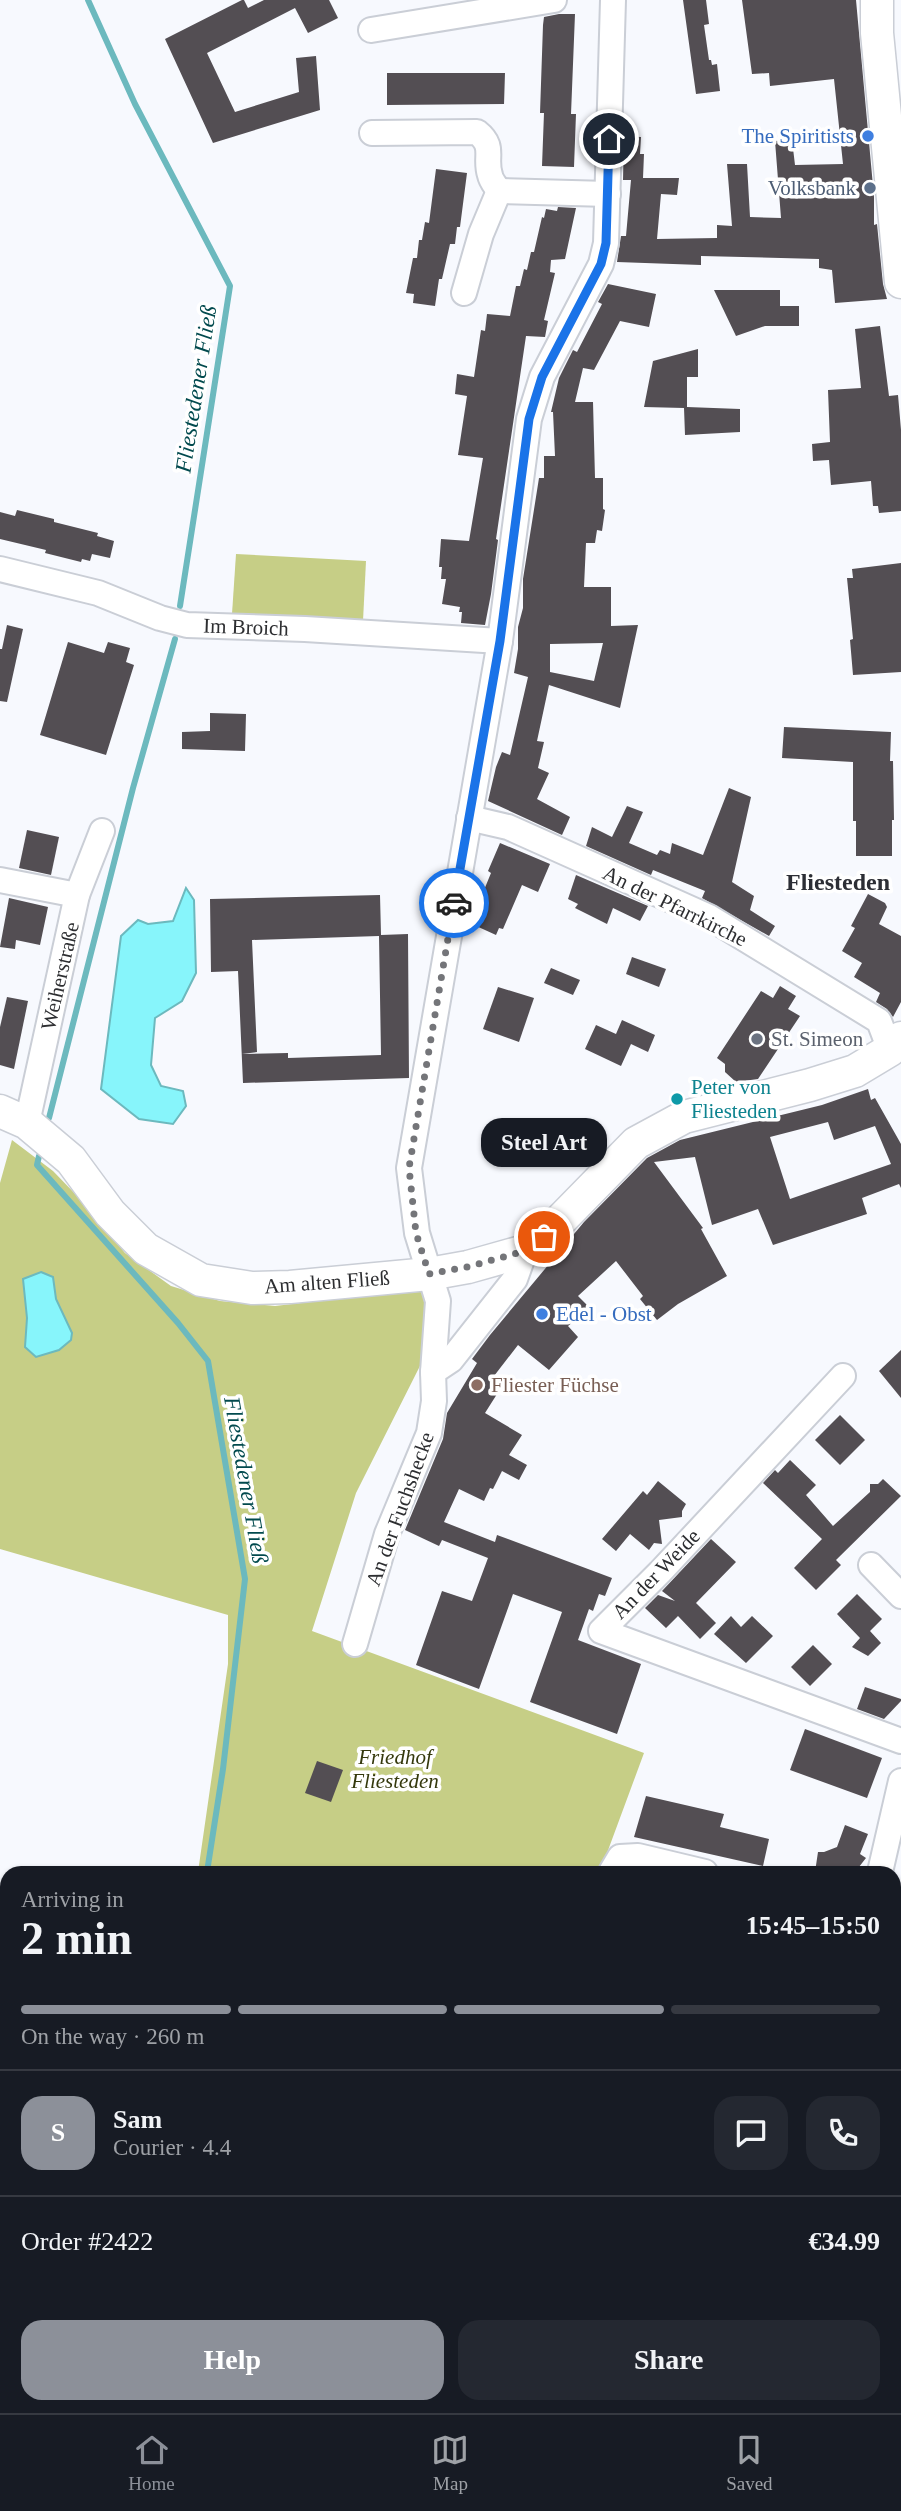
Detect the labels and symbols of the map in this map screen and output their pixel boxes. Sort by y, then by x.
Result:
pin [579,109,639,169]
place label: The Spiritists [741,124,854,148]
marker: The Spiritists [860,128,876,144]
place label: Volksbank [768,176,856,200]
marker: Volksbank [862,180,878,196]
water label: Fliestedener Fließ [170,303,222,476]
street label: Im Broich [203,614,290,641]
street label: An der Pfarrkirche [599,861,751,951]
courier [419,868,489,938]
district label: Fliesteden [786,869,890,895]
street label: Weiherstraße [36,920,84,1032]
place label: St. Simeon [771,1027,864,1051]
marker: St. Simeon [749,1031,765,1047]
place label: Peter von Fliesteden [691,1075,778,1123]
marker: Peter von Fliesteden [669,1091,685,1107]
callout: Steel Art [481,1118,607,1167]
pin [514,1207,574,1267]
street label: Am alten Fließ [263,1266,391,1298]
place label: Edel - Obst [556,1302,652,1326]
marker: Edel - Obst [534,1306,550,1322]
place label: Fliester Füchse [491,1373,619,1397]
marker: Fliester Füchse [469,1377,485,1393]
water label: Fliestedener Fließ [219,1394,273,1566]
street label: An der Fuchshecke [361,1429,439,1589]
street label: An der Weide [607,1524,705,1624]
park label: Friedhof Fliesteden [350,1745,439,1793]

